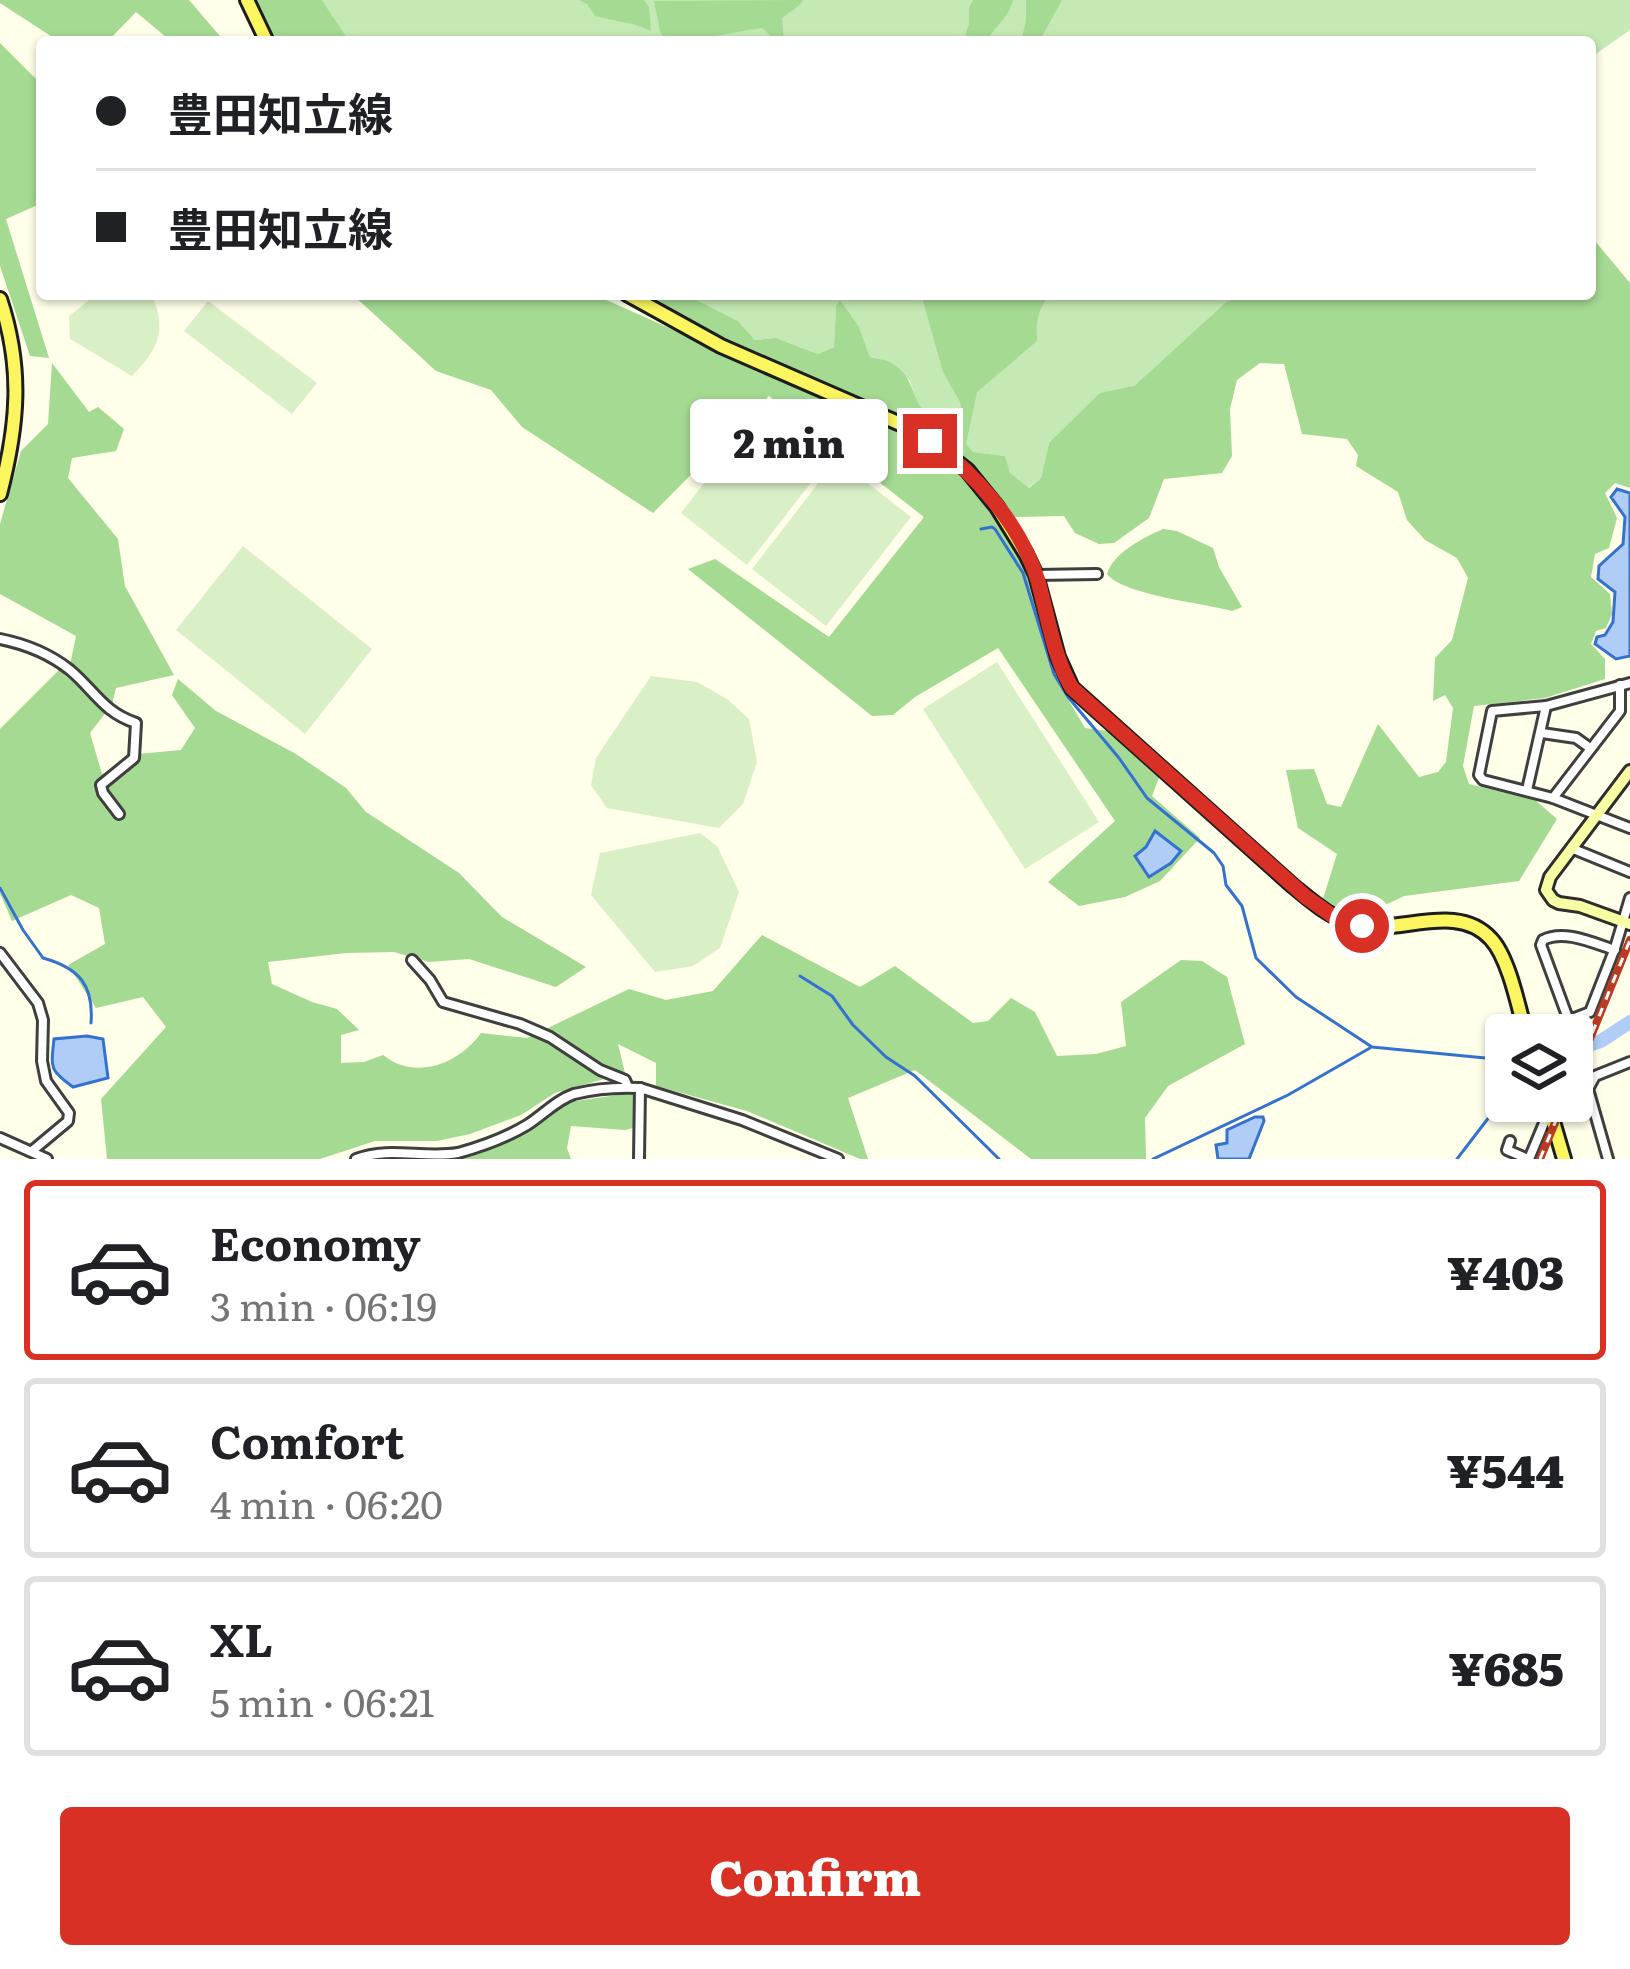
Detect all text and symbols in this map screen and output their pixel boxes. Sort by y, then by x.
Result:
text: 豊田知立線 [168,78,393,145]
text: 豊田知立線 [168,193,393,260]
callout: 2 min [690,399,888,483]
text: 2 min [733,412,845,470]
route end [903,414,957,468]
route start [1335,899,1389,953]
map controls [1485,1014,1593,1122]
button: layers [1485,1014,1593,1122]
text: Economy [210,1208,421,1275]
icon: car [66,1216,174,1324]
text: ¥403 [1447,1237,1564,1304]
text: 3 min · 06:19 [210,1275,437,1333]
text: Comfort [210,1406,404,1473]
icon: car [66,1414,174,1522]
text: ¥544 [1447,1435,1564,1502]
text: 4 min · 06:20 [210,1473,443,1531]
text: XL [210,1604,273,1671]
icon: car [66,1612,174,1720]
text: ¥685 [1449,1633,1564,1700]
text: 5 min · 06:21 [210,1671,435,1729]
button: Confirm [60,1807,1570,1945]

